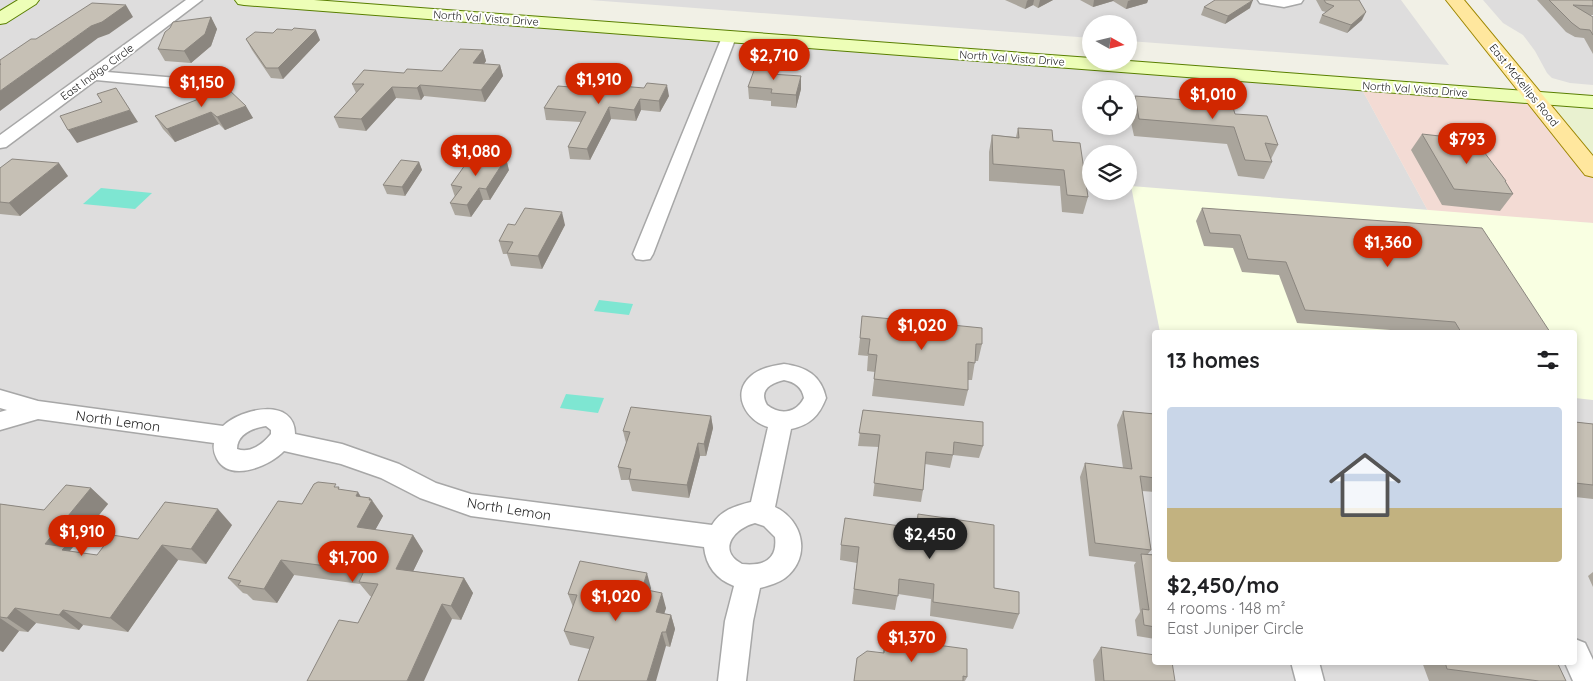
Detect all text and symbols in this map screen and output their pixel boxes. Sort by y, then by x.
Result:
street label: North Val Vista Drive [433,7,539,29]
north arrow [1082,15,1138,70]
map controls [1082,15,1137,200]
pin: $2,710 [733,38,815,81]
street label: East Indigo Circle [58,41,136,103]
street label: East McKellips Road [1486,41,1562,129]
text: $2,710 [750,45,798,65]
street label: North Val Vista Drive [959,47,1065,69]
pin: $1,910 [558,62,640,105]
pin: $1,150 [161,66,243,108]
text: $1,910 [576,69,622,89]
text: $1,150 [180,72,224,92]
pin: $1,010 [1172,78,1254,120]
street label: North Val Vista Drive [1362,78,1468,100]
button: locate [1082,80,1137,135]
text: $1,010 [1190,84,1236,104]
pin: $793 [1437,122,1497,165]
text: $793 [1449,129,1485,149]
pin: $1,080 [435,134,517,177]
text: $1,080 [452,141,500,161]
button: layers [1082,145,1137,200]
pin: $1,360 [1347,226,1429,268]
text: $1,360 [1364,232,1412,252]
pin: $1,020 [881,308,963,351]
text: $1,020 [898,315,946,335]
icon: filters [1534,346,1562,374]
text: 13 homes [1167,347,1260,373]
street label: North Lemon [75,406,161,436]
icon: home [1320,440,1410,530]
street label: North Lemon [465,493,553,525]
pin: $1,910 [41,514,123,557]
pin: $2,450 [889,518,971,560]
text: $1,910 [59,521,105,541]
text: $2,450 [904,524,956,544]
pin: $1,700 [312,540,394,583]
text: $1,700 [329,547,377,567]
text: $2,450/mo [1167,572,1279,598]
pin: $1,020 [575,580,657,622]
text: $1,020 [592,586,640,606]
text: 4 rooms · 148 m² [1167,598,1286,618]
text: East Juniper Circle [1167,618,1304,638]
pin: $1,370 [871,620,953,663]
text: $1,370 [888,627,936,647]

